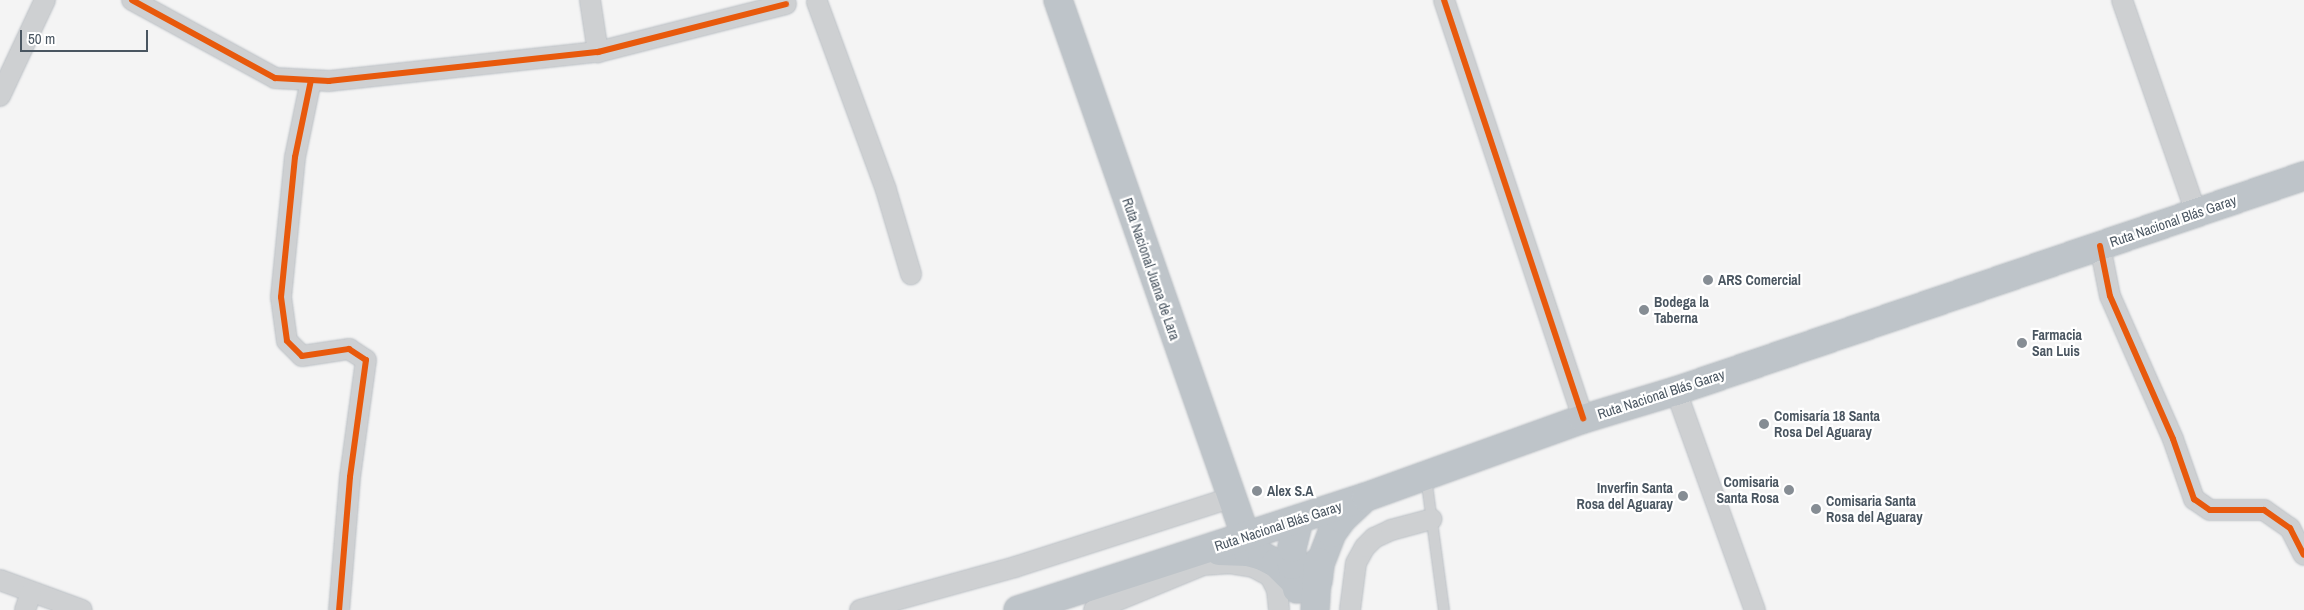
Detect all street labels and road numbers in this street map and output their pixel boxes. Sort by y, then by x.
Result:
street label: Ruta Nacional Blás Garay [2108,191,2238,251]
street label: Ruta Nacional Juana de Lara [1119,196,1183,342]
street label: Ruta Nacional Blás Garay [1595,366,1727,422]
street label: Ruta Nacional Blás Garay [1212,498,1344,554]

